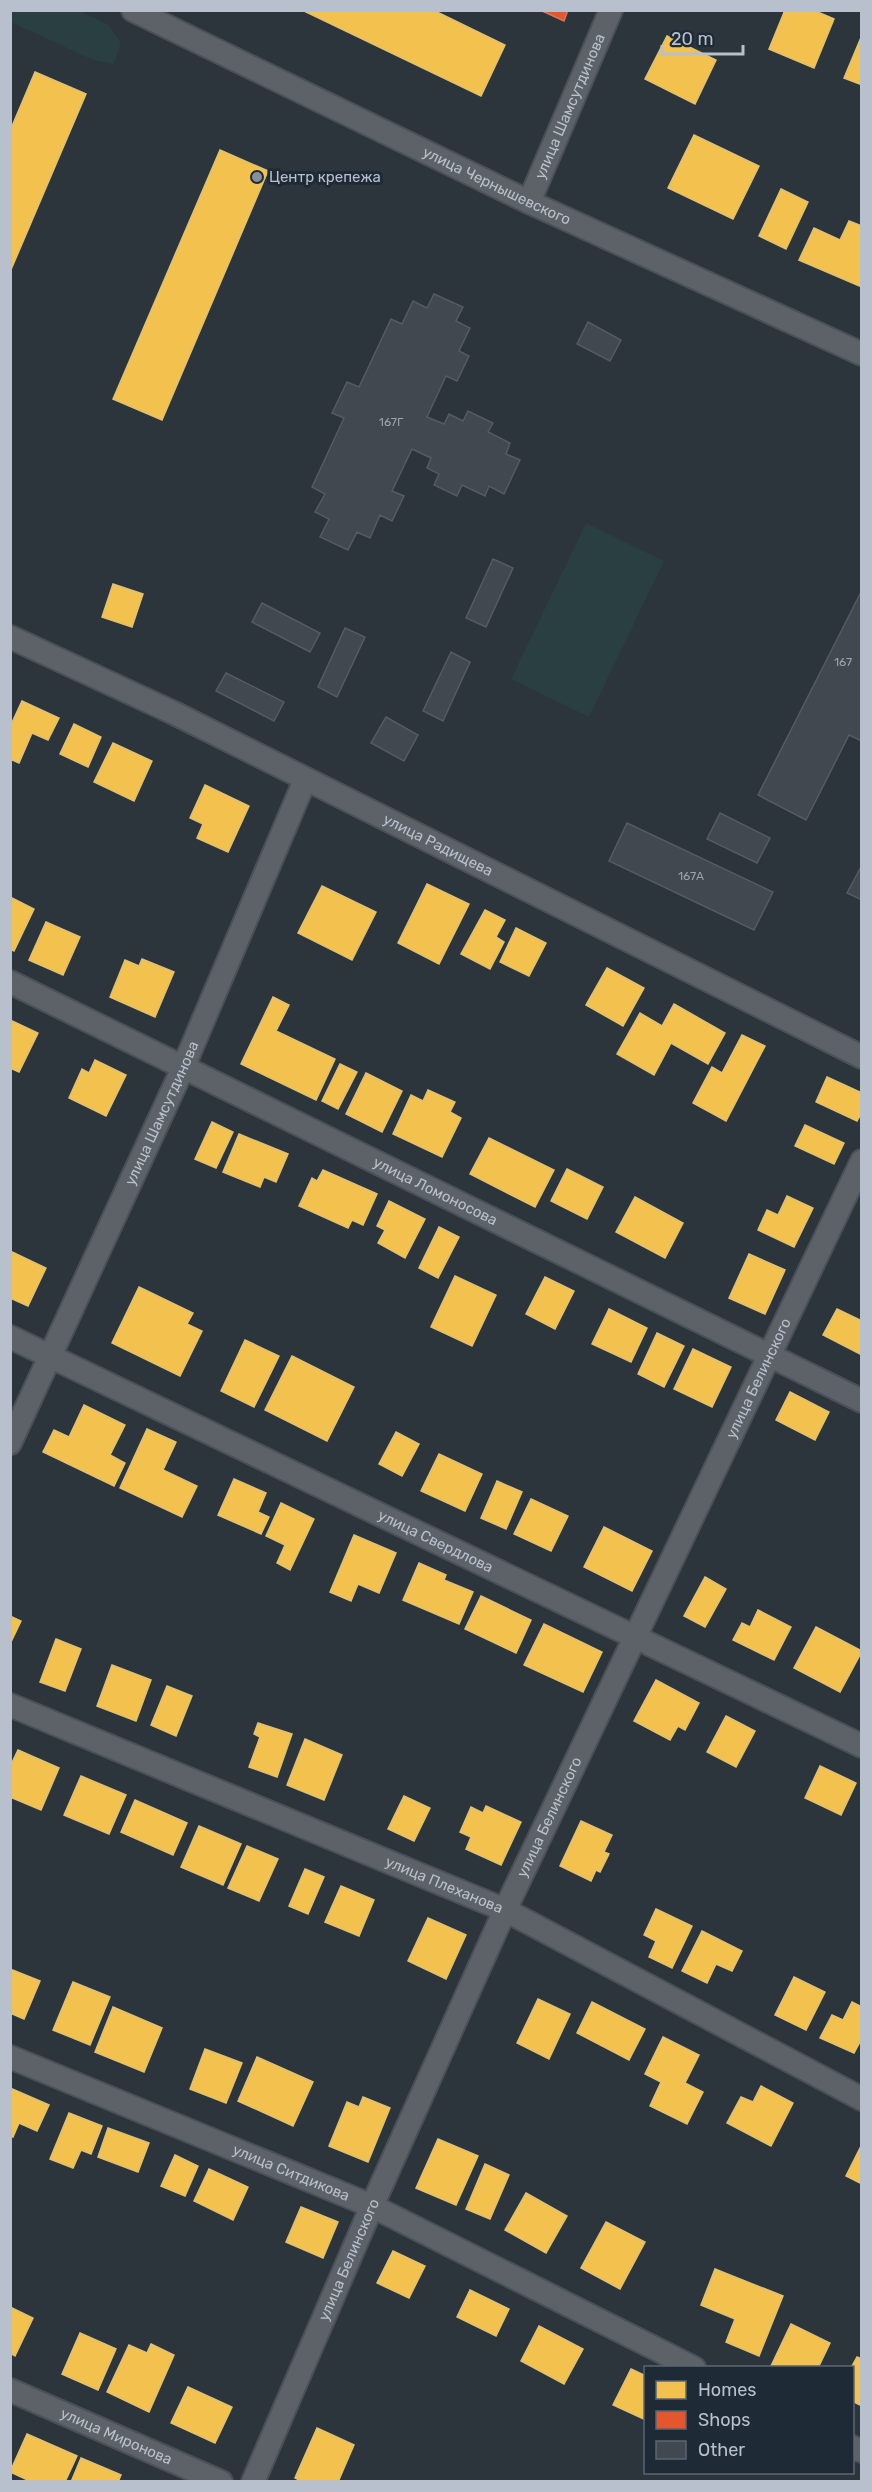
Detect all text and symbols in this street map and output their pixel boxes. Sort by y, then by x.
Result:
scale bar [662,18,743,56]
text: 20 m [671,28,713,50]
street label: улица Шамсутдинова [531,31,609,182]
street label: улица Чернышевского [420,143,574,229]
place label: Центр крепежа [269,168,381,186]
marker: Центр крепежа [250,170,264,184]
house number: 167Г [379,415,404,429]
house number: 167 [834,655,852,669]
street label: улица Радищева [380,810,496,880]
house number: 167А [678,869,704,883]
street label: улица Шамсутдинова [121,1038,202,1188]
street label: улица Ломоносова [370,1153,500,1229]
street label: улица Белинского [722,1315,795,1442]
street label: улица Свердлова [375,1506,496,1577]
street label: улица Белинского [513,1754,586,1880]
street label: улица Плеханова [383,1853,506,1917]
street label: улица Ситдикова [230,2141,352,2205]
street label: улица Белинского [315,2196,383,2324]
legend [644,2366,854,2474]
text: Homes [698,2379,756,2401]
street label: улица Миронова [58,2404,175,2469]
text: Shops [698,2409,750,2431]
text: Other [698,2439,745,2461]

